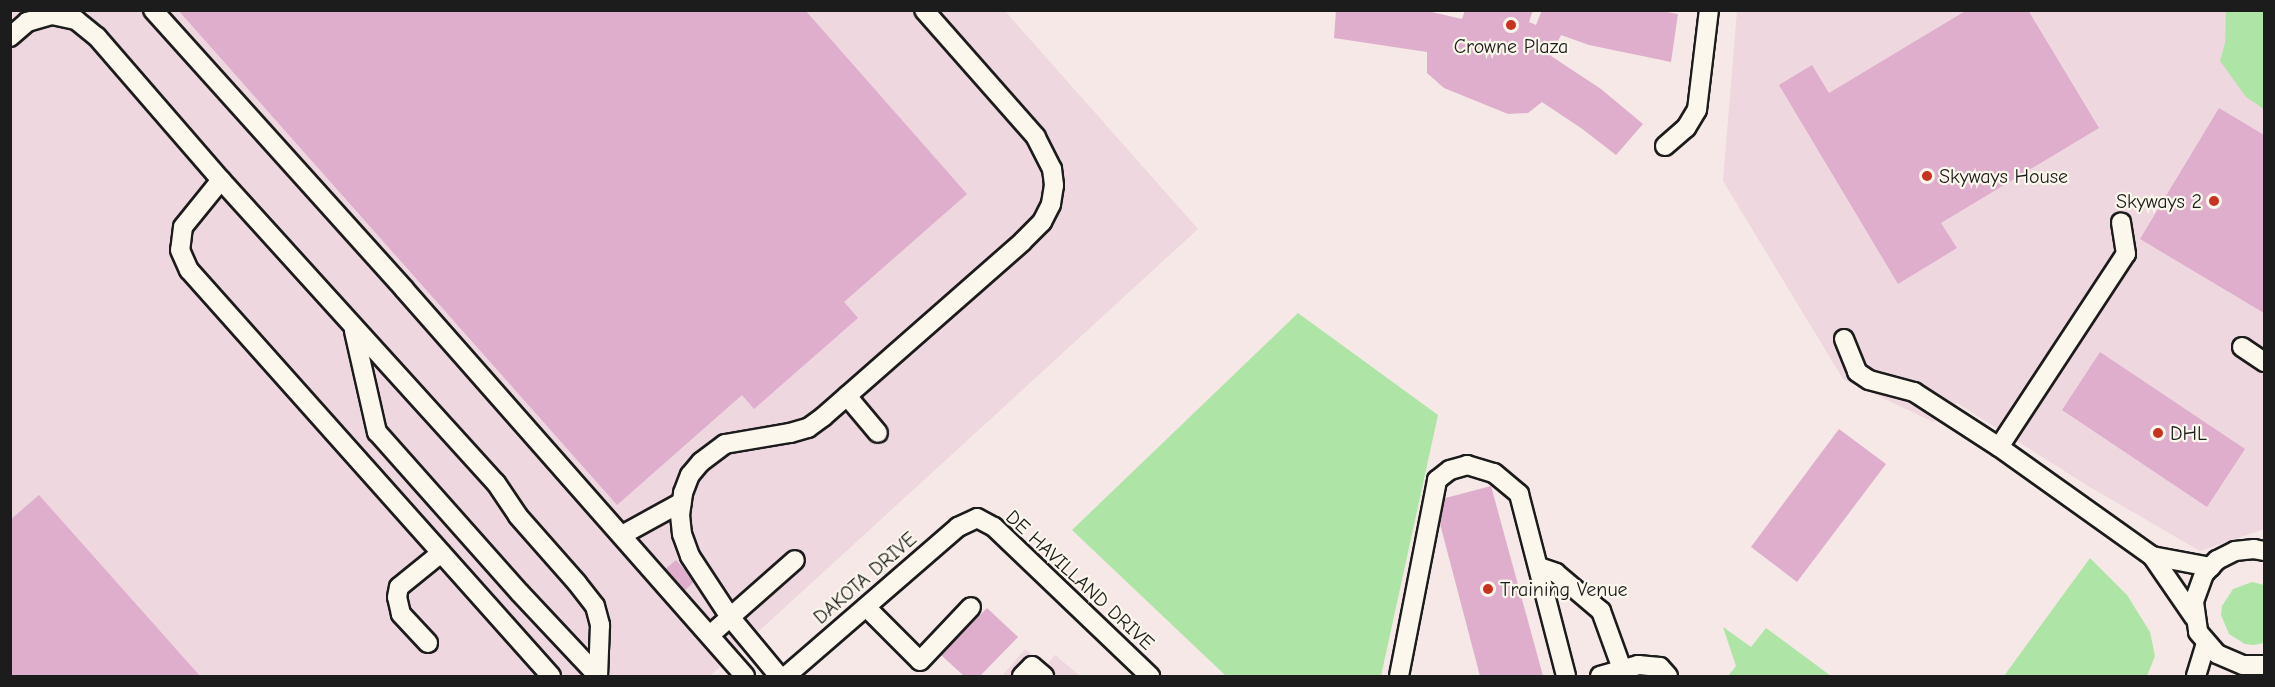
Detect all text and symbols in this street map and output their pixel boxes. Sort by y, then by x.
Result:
marker: Crowne Plaza [1504,18,1518,32]
place label: Crowne Plaza [1454,34,1568,58]
place label: Skyways House [1939,164,2068,188]
marker: Skyways House [1920,169,1934,183]
place label: Skyways 2 [2116,189,2202,213]
marker: Skyways 2 [2207,194,2221,208]
place label: DHL [2170,421,2207,445]
marker: DHL [2151,426,2165,440]
street label: DE HAVILLAND DRIVE [1001,505,1159,655]
street label: DAKOTA DRIVE [809,527,921,629]
place label: Training Venue [1500,577,1628,601]
marker: Training Venue [1481,582,1495,596]

